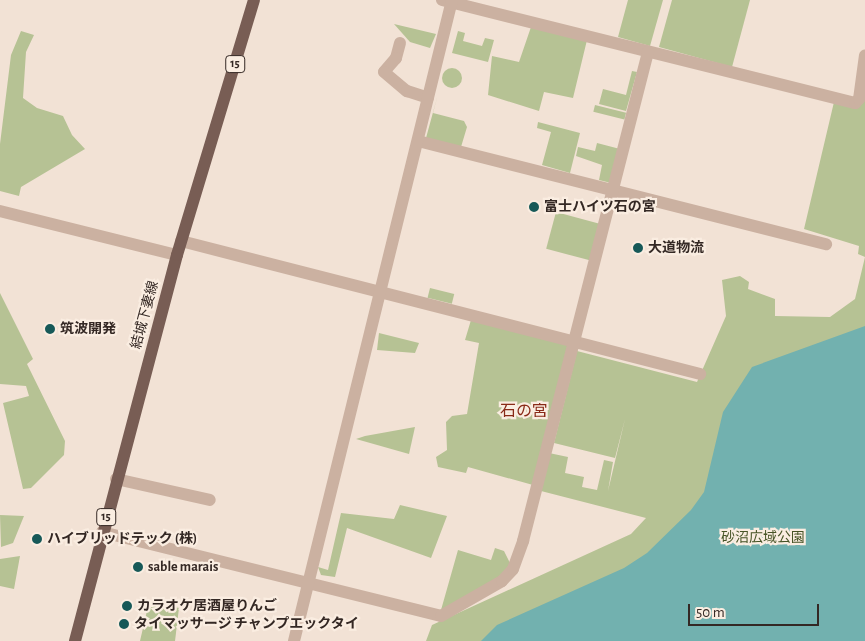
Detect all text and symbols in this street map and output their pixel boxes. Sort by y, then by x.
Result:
road number: 15 [225,54,245,74]
place label: 富士ハイツ石の宮 [544,199,656,215]
marker: 富士ハイツ石の宮 [528,201,540,213]
place label: 大道物流 [648,240,704,256]
marker: 大道物流 [632,242,644,254]
street label: 結城下妻線 [128,279,162,351]
place label: 筑波開発 [60,321,116,337]
marker: 筑波開発 [44,323,56,335]
district label: 石の宮 [500,401,548,421]
road number: 15 [96,508,116,526]
park label: 砂沼広域公園 [721,530,805,546]
place label: ハイブリッドテック (株) [47,531,197,547]
marker: ハイブリッドテック (株) [31,533,43,545]
place label: sable marais [148,559,218,575]
marker: sable marais [132,561,144,573]
scale bar [690,594,821,626]
place label: カラオケ居酒屋りんご [137,598,277,614]
marker: カラオケ居酒屋りんご [121,600,133,612]
text: 50 m [696,605,725,620]
place label: タイマッサージ チャンプエックタイ [134,616,360,632]
marker: タイマッサージ チャンプエックタイ [118,618,130,630]

